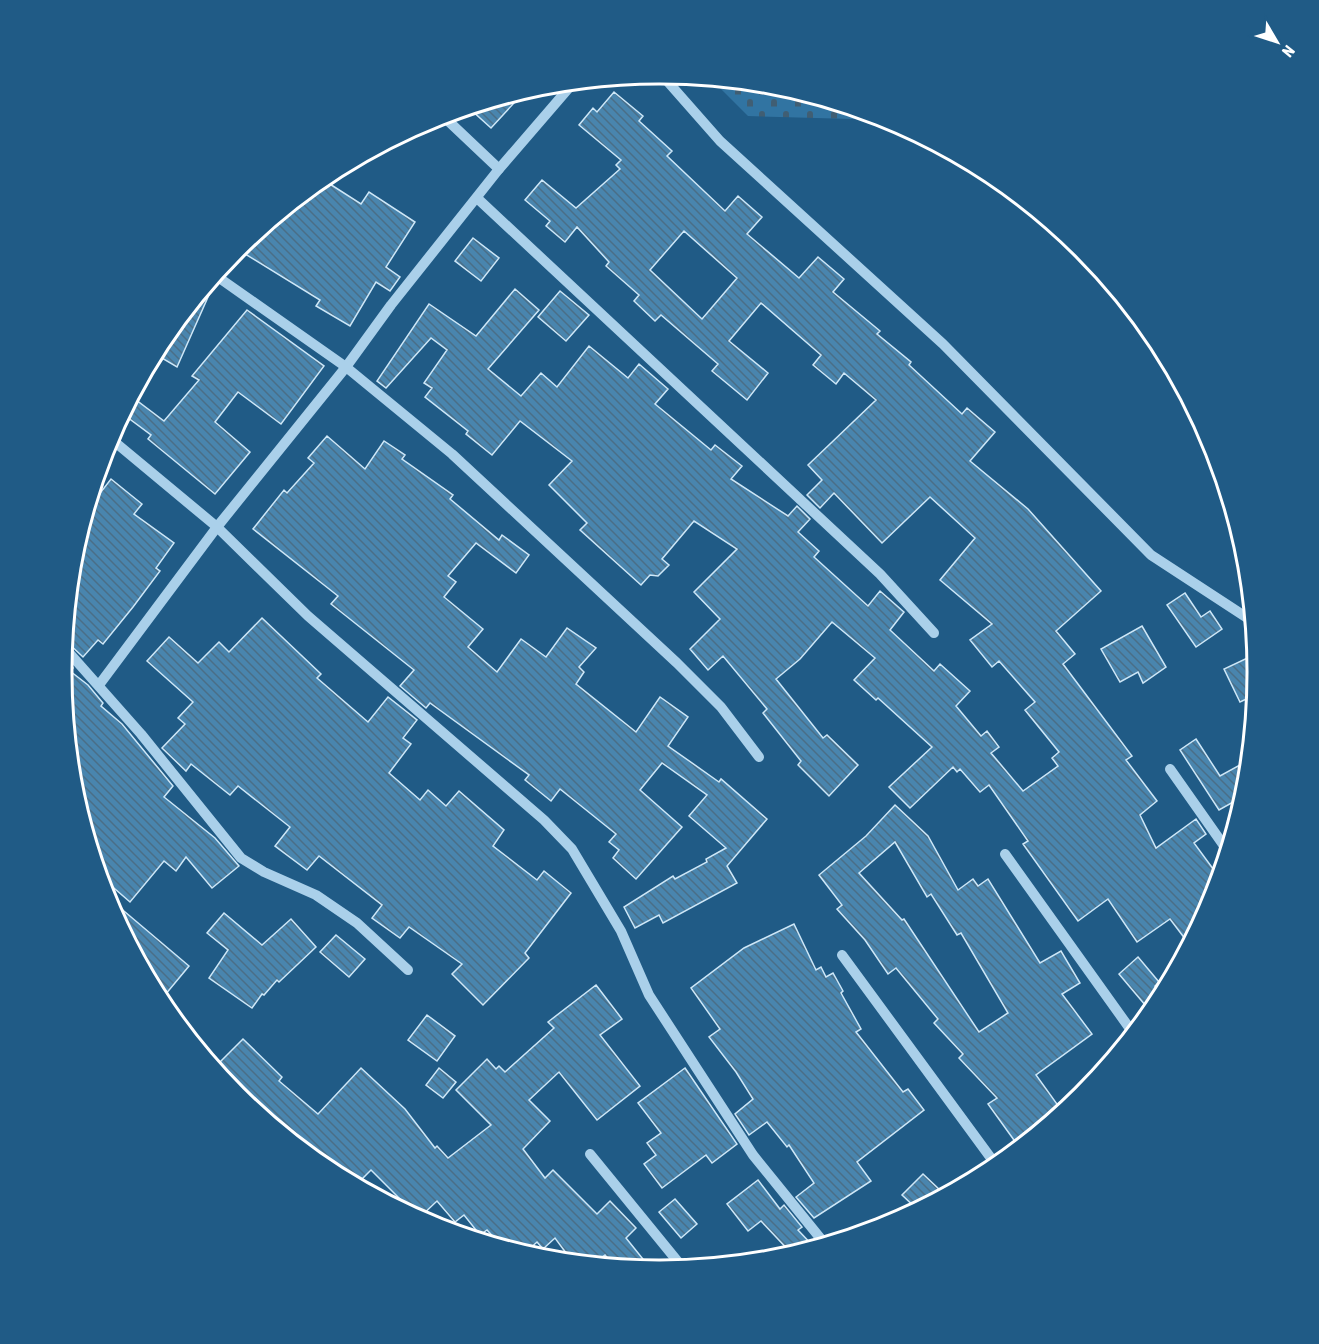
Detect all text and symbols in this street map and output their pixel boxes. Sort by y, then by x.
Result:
north arrow [1247,12,1307,72]
text: N [1279,42,1299,61]

